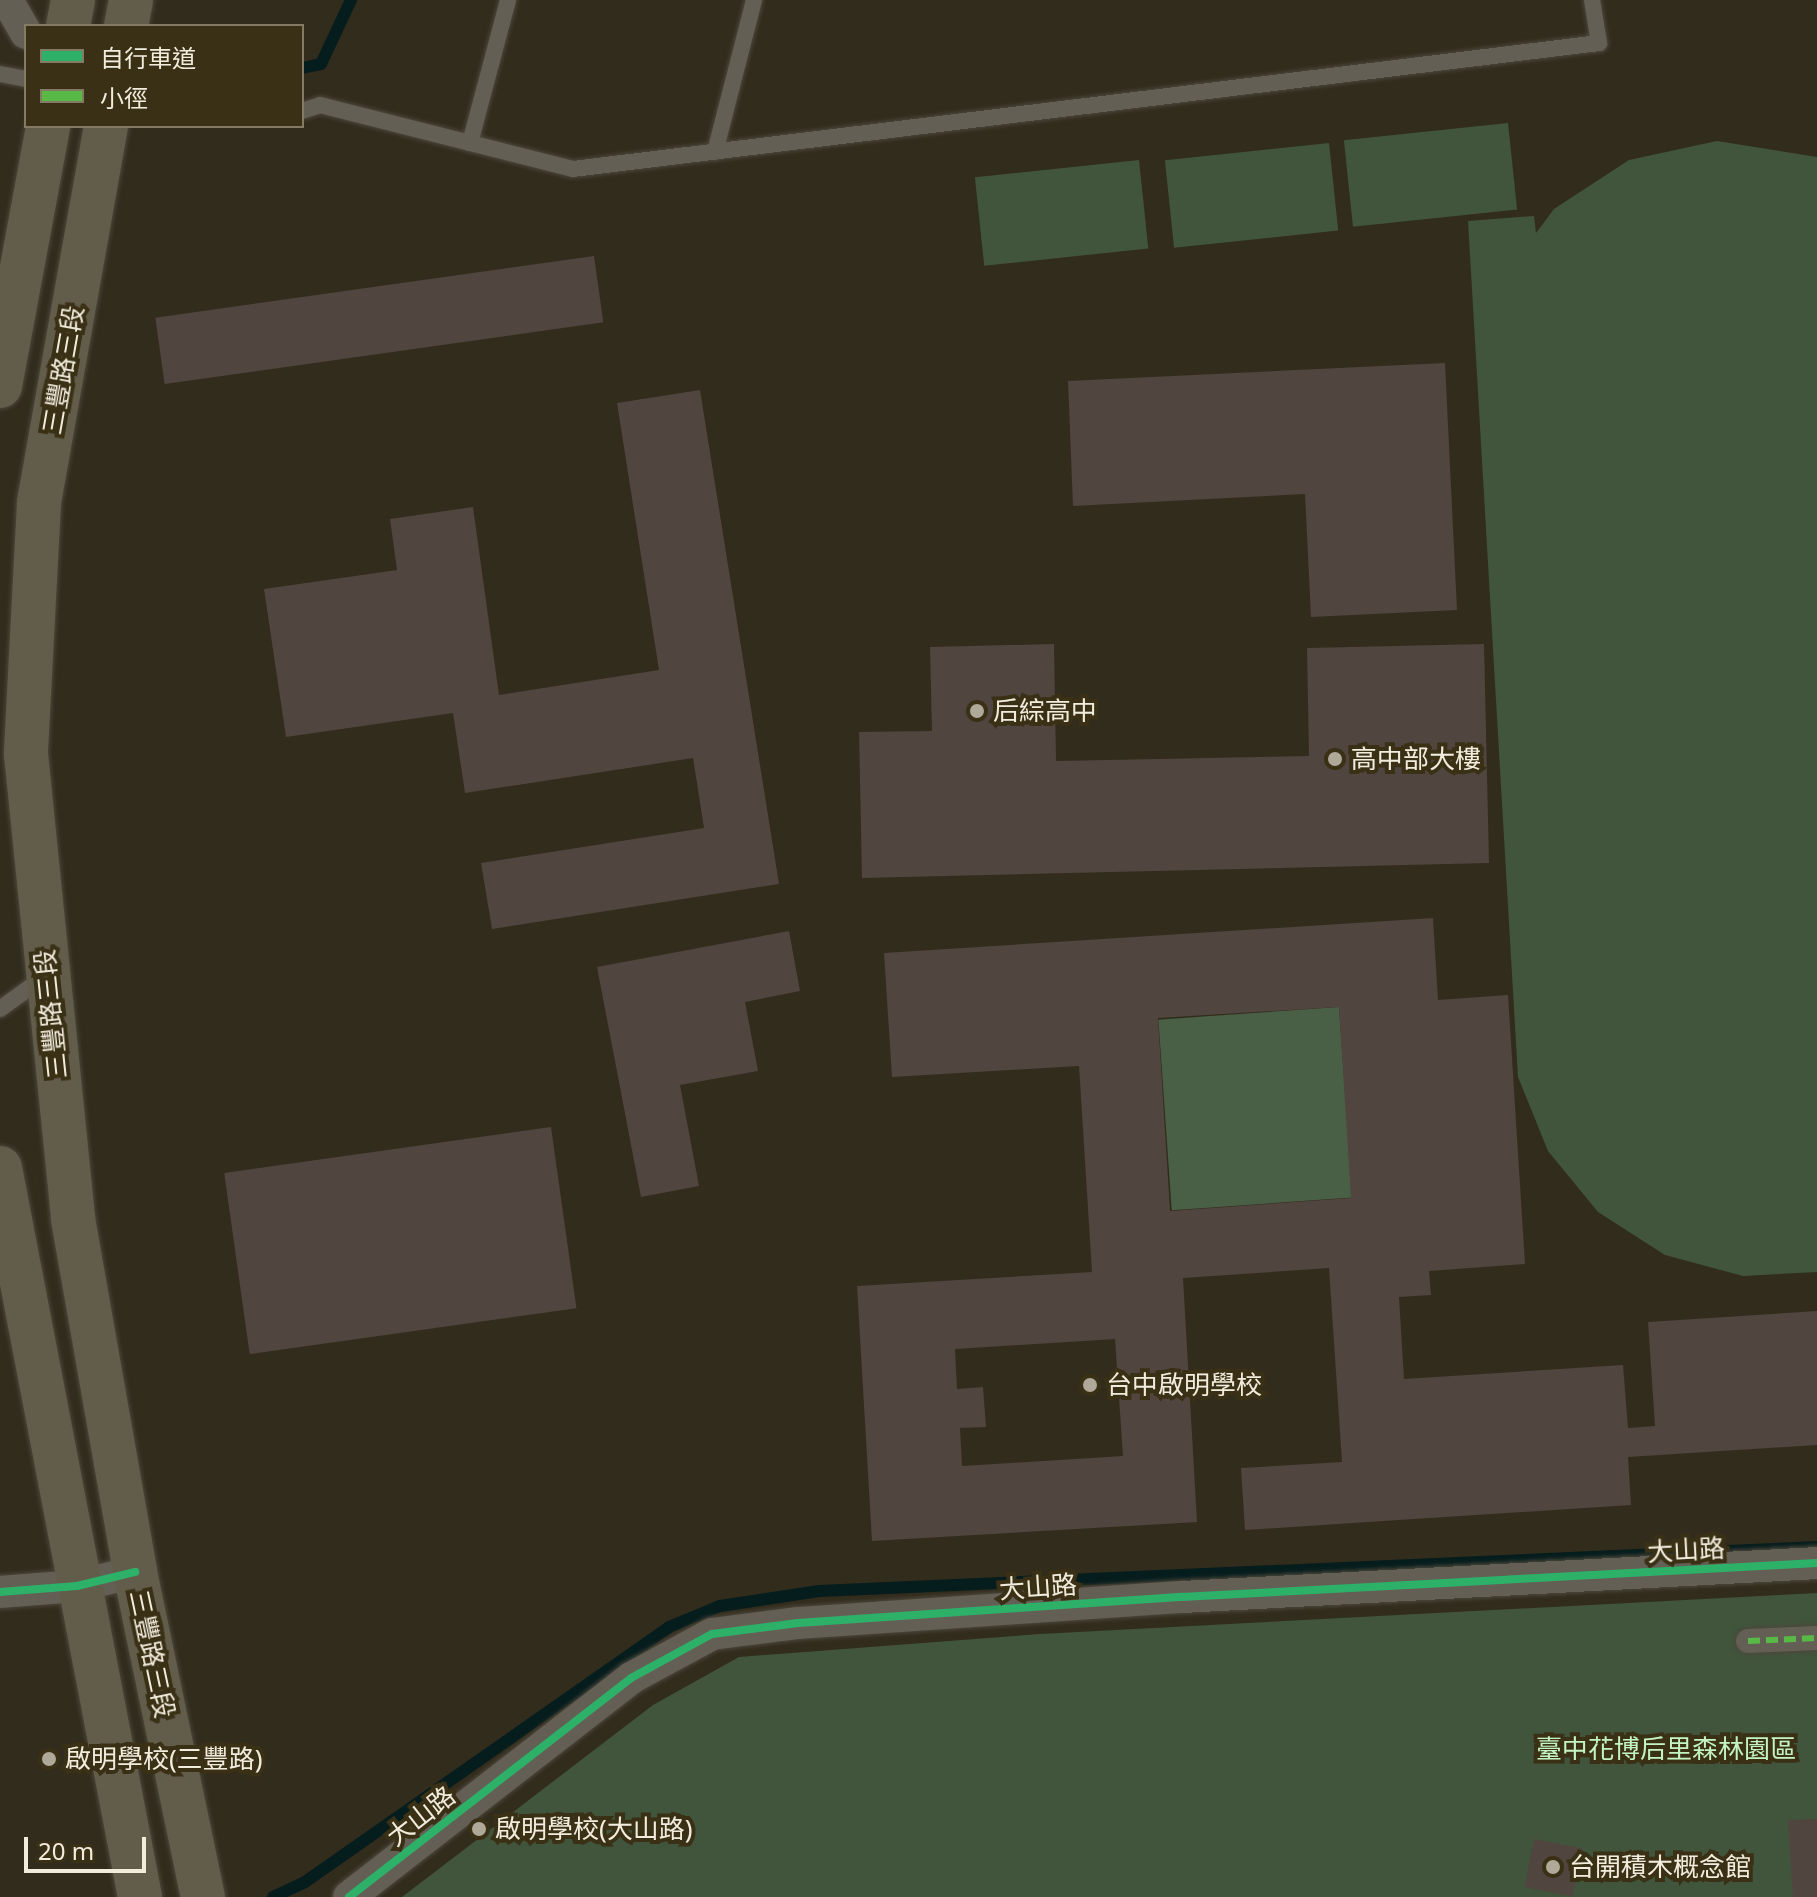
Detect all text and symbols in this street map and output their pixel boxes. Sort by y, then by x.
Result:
legend [24,24,304,128]
text: 自行車道 [100,41,196,74]
text: 小徑 [100,81,148,114]
street label: 三豐路三段 [36,303,90,437]
place label: 后綜高中 [993,695,1097,727]
marker: 后綜高中 [968,702,986,720]
place label: 高中部大樓 [1351,743,1481,775]
marker: 高中部大樓 [1326,750,1344,768]
street label: 三豐路三段 [29,948,73,1080]
place label: 台中啟明學校 [1106,1369,1262,1401]
marker: 台中啟明學校 [1081,1376,1099,1394]
street label: 大山路 [1646,1532,1726,1568]
street label: 大山路 [998,1569,1078,1605]
street label: 三豐路三段 [123,1587,181,1721]
park label: 臺中花博后里森林園區 [1536,1733,1796,1765]
place label: 啟明學校(三豐路) [65,1743,263,1775]
marker: 啟明學校(三豐路) [40,1750,58,1768]
street label: 大山路 [381,1780,461,1852]
place label: 啟明學校(大山路) [495,1813,693,1845]
marker: 啟明學校(大山路) [470,1820,488,1838]
scale bar [28,1821,150,1871]
text: 20 m [38,1834,94,1867]
place label: 台開積木概念館 [1569,1851,1751,1883]
marker: 台開積木概念館 [1544,1858,1562,1876]

